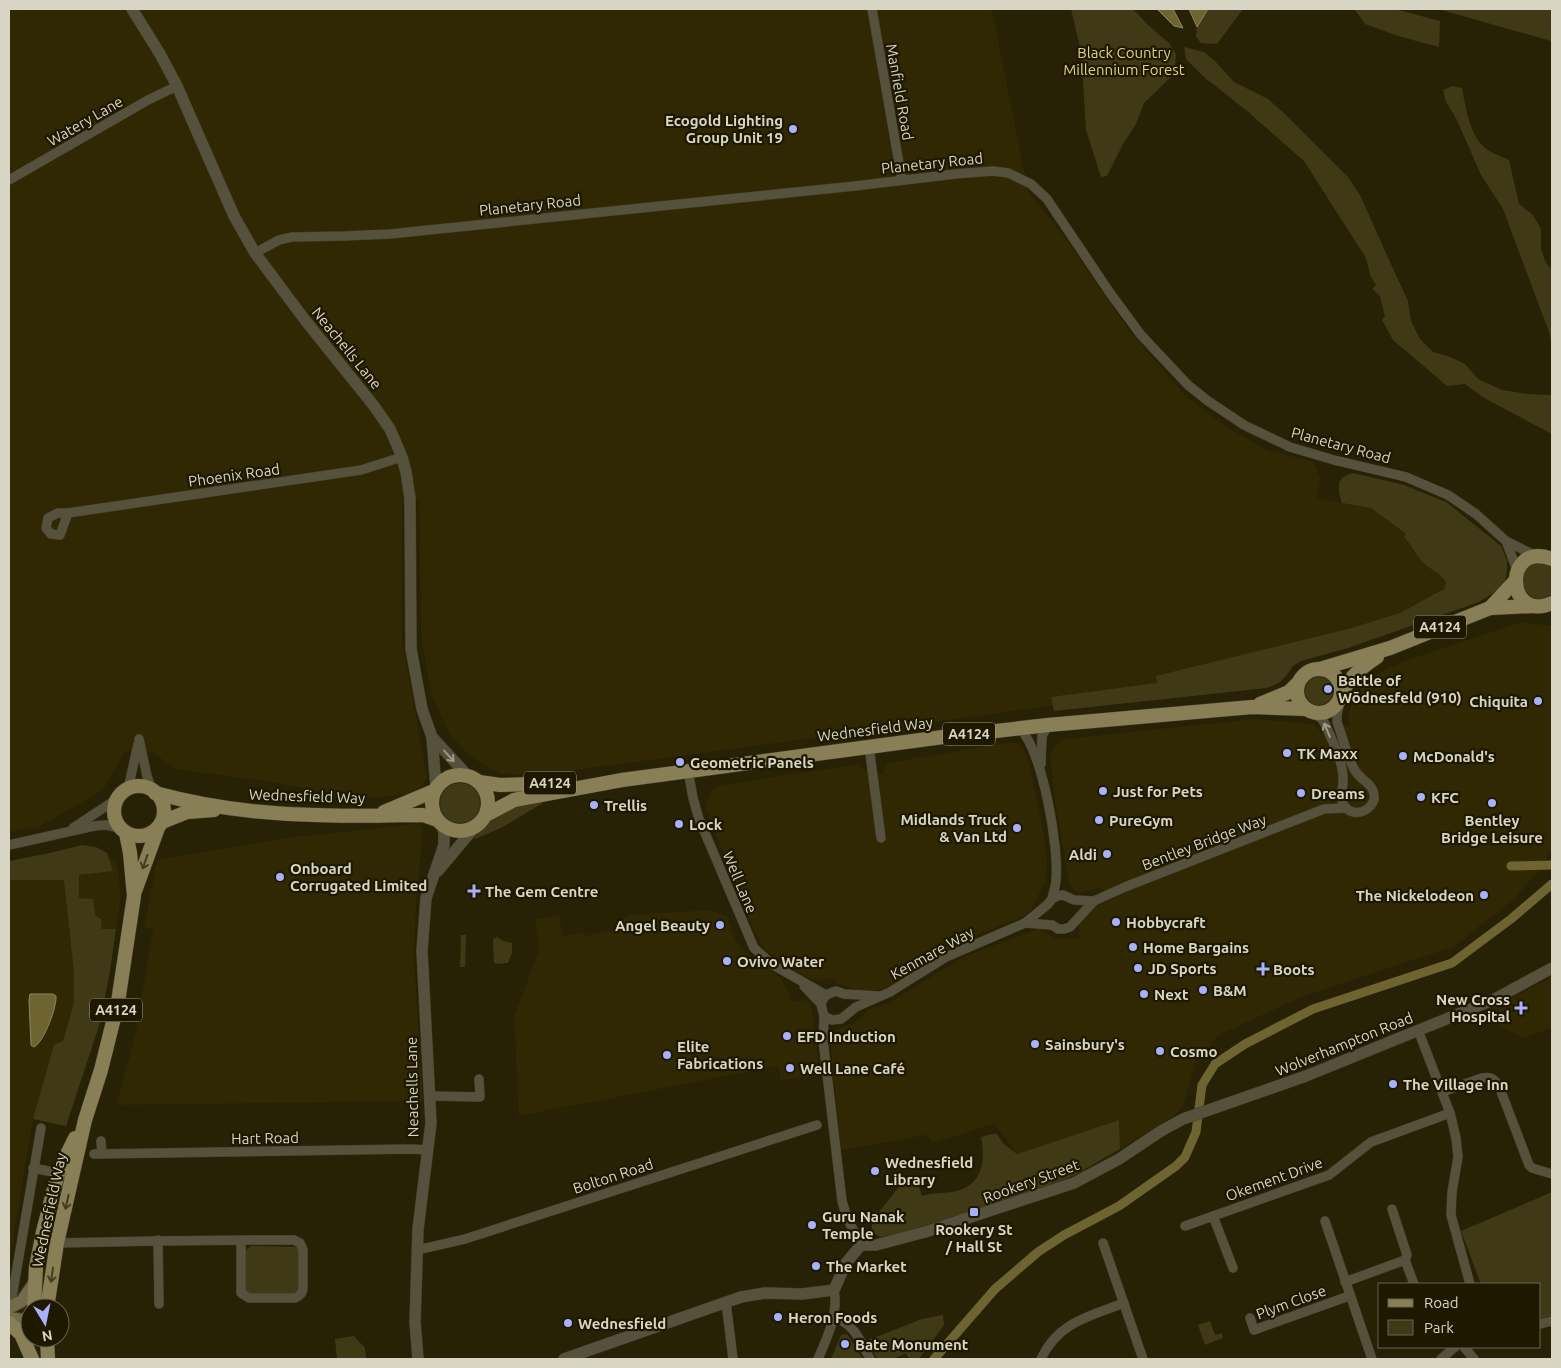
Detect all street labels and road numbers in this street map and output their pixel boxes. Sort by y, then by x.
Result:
street label: Manfield Road [883,42,917,142]
street label: Watery Lane [44,93,126,149]
street label: Planetary Road [880,149,984,177]
street label: Planetary Road [478,191,582,219]
street label: Neachells Lane [309,304,385,392]
street label: Planetary Road [1289,424,1393,466]
street label: Phoenix Road [187,460,281,490]
road number: A4124 [1414,616,1466,638]
street label: Wednesfield Way [816,713,934,745]
road number: A4124 [943,722,995,746]
road number: A4124 [524,771,576,794]
street label: Wednesfield Way [249,785,365,807]
street label: Bentley Bridge Way [1140,810,1268,874]
street label: Well Lane [719,849,761,915]
street label: Kenmare Way [888,923,976,983]
road number: A4124 [90,998,142,1022]
street label: Wolverhampton Road [1273,1009,1415,1079]
street label: Neachells Lane [403,1037,421,1137]
street label: Hart Road [231,1129,299,1147]
street label: Wednesfield Way [29,1151,69,1269]
street label: Okement Drive [1223,1154,1325,1204]
street label: Bolton Road [571,1155,655,1197]
street label: Rookery Street [981,1156,1081,1206]
street label: Plym Close [1254,1281,1328,1323]

